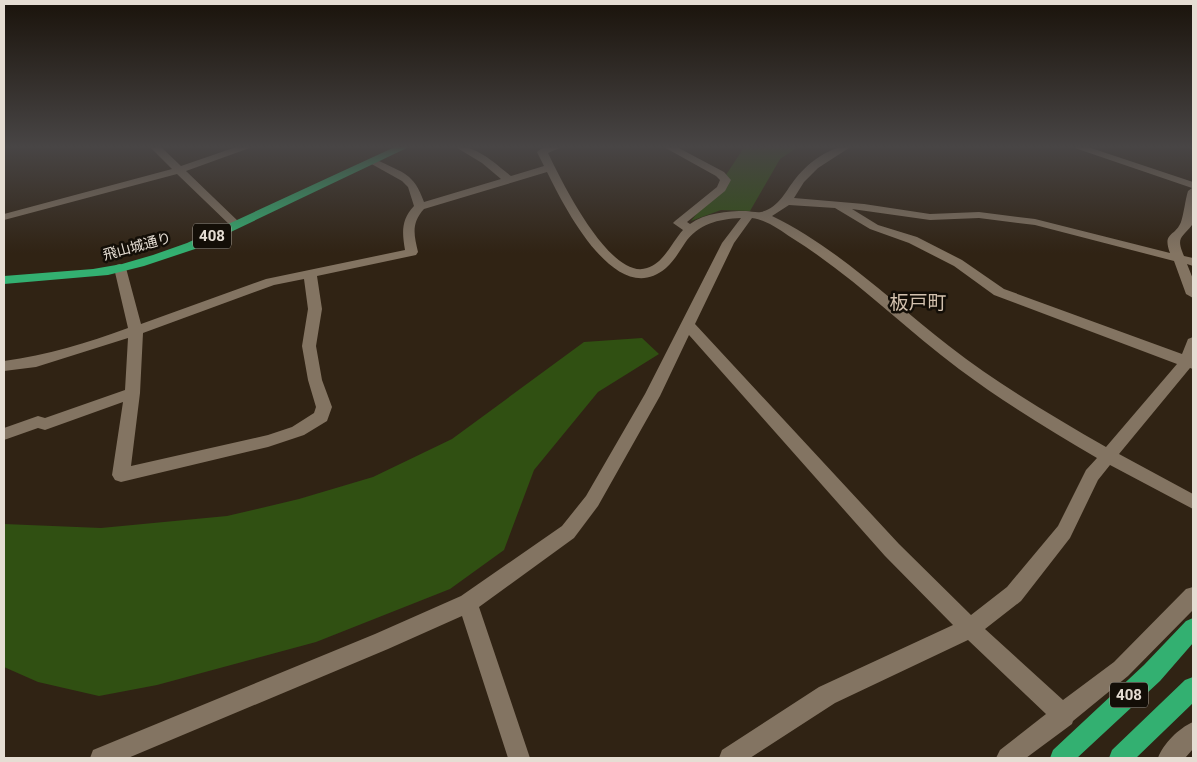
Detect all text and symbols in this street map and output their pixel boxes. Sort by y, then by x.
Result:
road number: 408 [193,224,231,248]
street label: 飛山城通り [101,229,173,263]
district label: 板戸町 [889,291,947,314]
road number: 408 [1110,682,1148,708]

